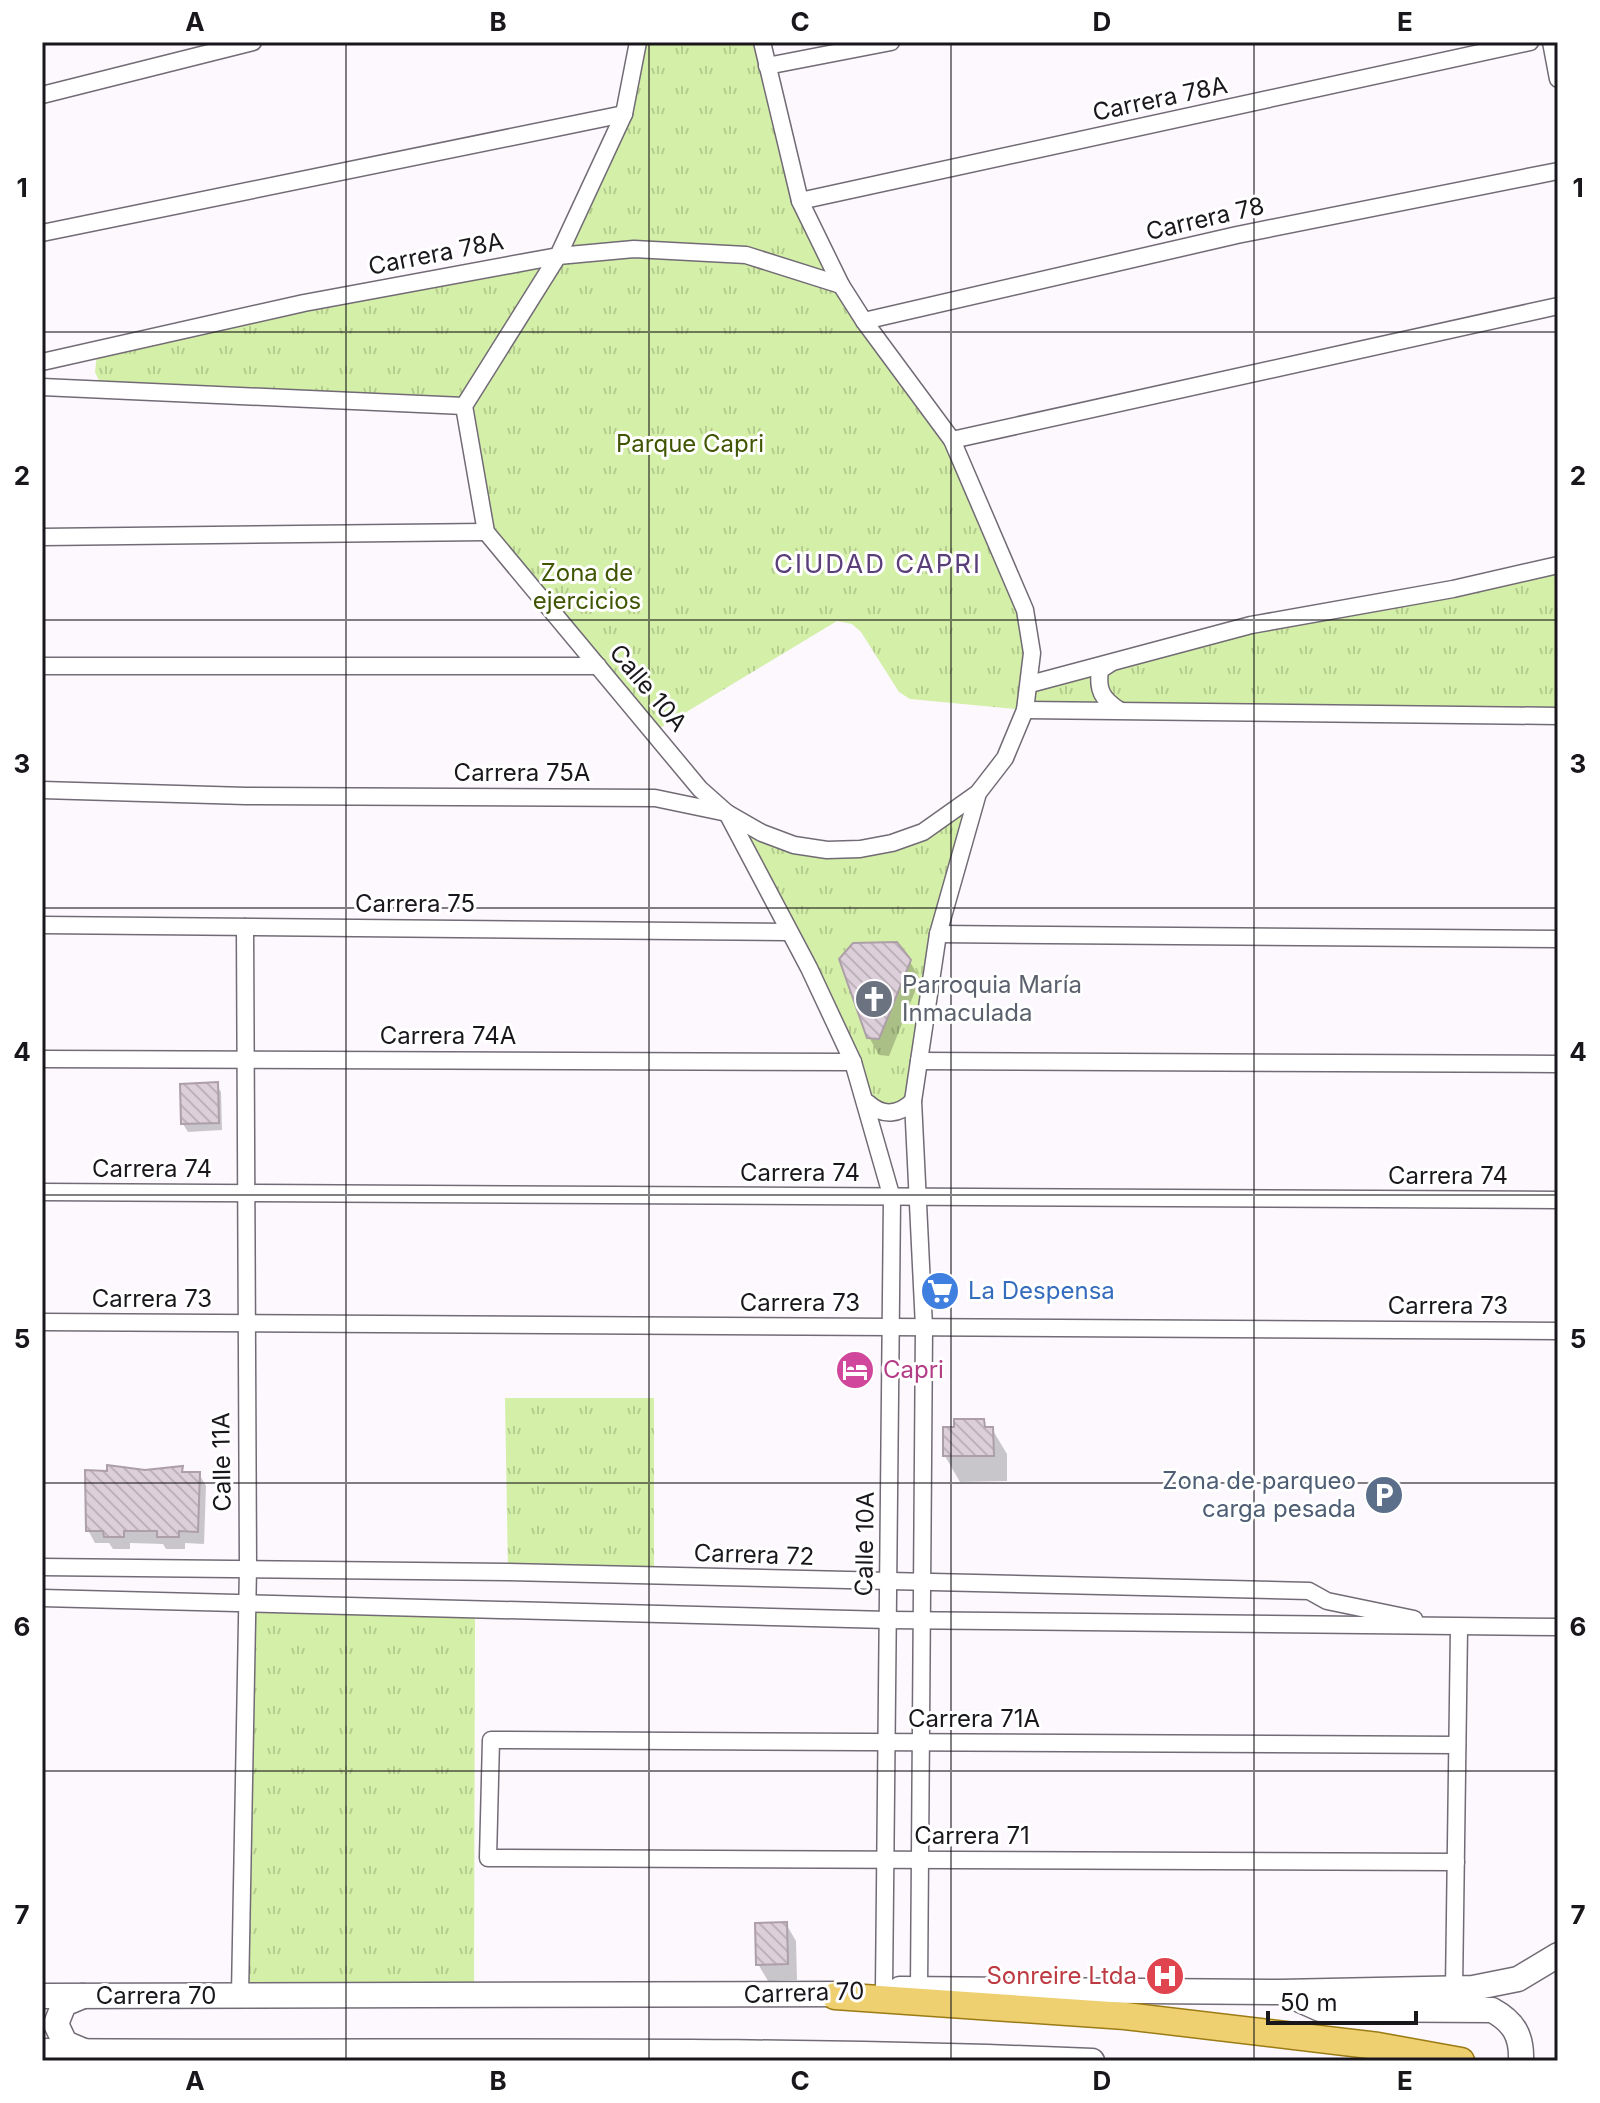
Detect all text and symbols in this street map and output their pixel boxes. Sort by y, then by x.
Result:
text: A [185,6,205,37]
text: B [489,6,507,37]
text: C [790,6,810,37]
text: D [1093,6,1111,37]
text: E [1397,6,1413,37]
street label: Carrera 78A [1090,70,1230,127]
text: 1 [16,172,28,203]
text: 1 [1572,172,1584,203]
street label: Carrera 78 [1143,191,1267,246]
street label: Carrera 78A [366,226,506,281]
park label: Parque Capri [616,429,764,458]
text: 2 [14,460,30,491]
text: 2 [1570,460,1586,491]
district label: CIUDAD CAPRI [774,548,982,579]
park label: Zona de ejercicios [533,558,641,615]
street label: Calle 10A [604,638,693,737]
text: 3 [14,748,30,779]
text: 3 [1570,748,1586,779]
street label: Carrera 75A [454,758,590,787]
street label: Carrera 75 [355,889,475,918]
place label: Parroquia María Inmaculada [902,970,1082,1027]
church icon: Parroquia María Inmaculada [853,978,895,1020]
street label: Carrera 74A [380,1021,516,1050]
text: 4 [13,1036,31,1067]
text: 4 [1569,1036,1587,1067]
street label: Carrera 74 [92,1154,212,1183]
street label: Carrera 74 [740,1158,860,1187]
street label: Carrera 74 [1388,1161,1508,1190]
supermarket icon: La Despensa [919,1270,961,1312]
place label: La Despensa [968,1276,1115,1305]
street label: Carrera 73 [92,1284,212,1313]
street label: Carrera 73 [740,1288,860,1317]
street label: Carrera 73 [1388,1291,1508,1320]
text: 5 [14,1323,30,1354]
text: 5 [1570,1323,1586,1354]
hotel icon: Capri [834,1349,876,1391]
place label: Capri [883,1355,944,1384]
street label: Calle 11A [206,1412,237,1512]
place label: Zona de parqueo carga pesada [1162,1466,1356,1523]
parking icon: Zona de parqueo carga pesada [1363,1474,1405,1516]
street label: Calle 10A [849,1491,880,1597]
street label: Carrera 72 [693,1538,815,1571]
text: 6 [14,1611,30,1642]
text: 6 [1570,1611,1586,1642]
street label: Carrera 71A [908,1704,1040,1733]
street label: Carrera 71 [914,1821,1030,1850]
text: 7 [14,1899,30,1930]
text: 7 [1570,1899,1586,1930]
hospital icon: Sonreire Ltda [1144,1955,1186,1997]
place label: Sonreire Ltda [986,1961,1137,1990]
scale bar [1268,1975,1416,2025]
street label: Carrera 70 [743,1976,865,2009]
street label: Carrera 70 [96,1981,216,2010]
text: 50 m [1280,1988,1338,2017]
text: A [185,2065,205,2096]
text: B [489,2065,507,2096]
text: C [790,2065,810,2096]
text: D [1093,2065,1111,2096]
text: E [1397,2065,1413,2096]

